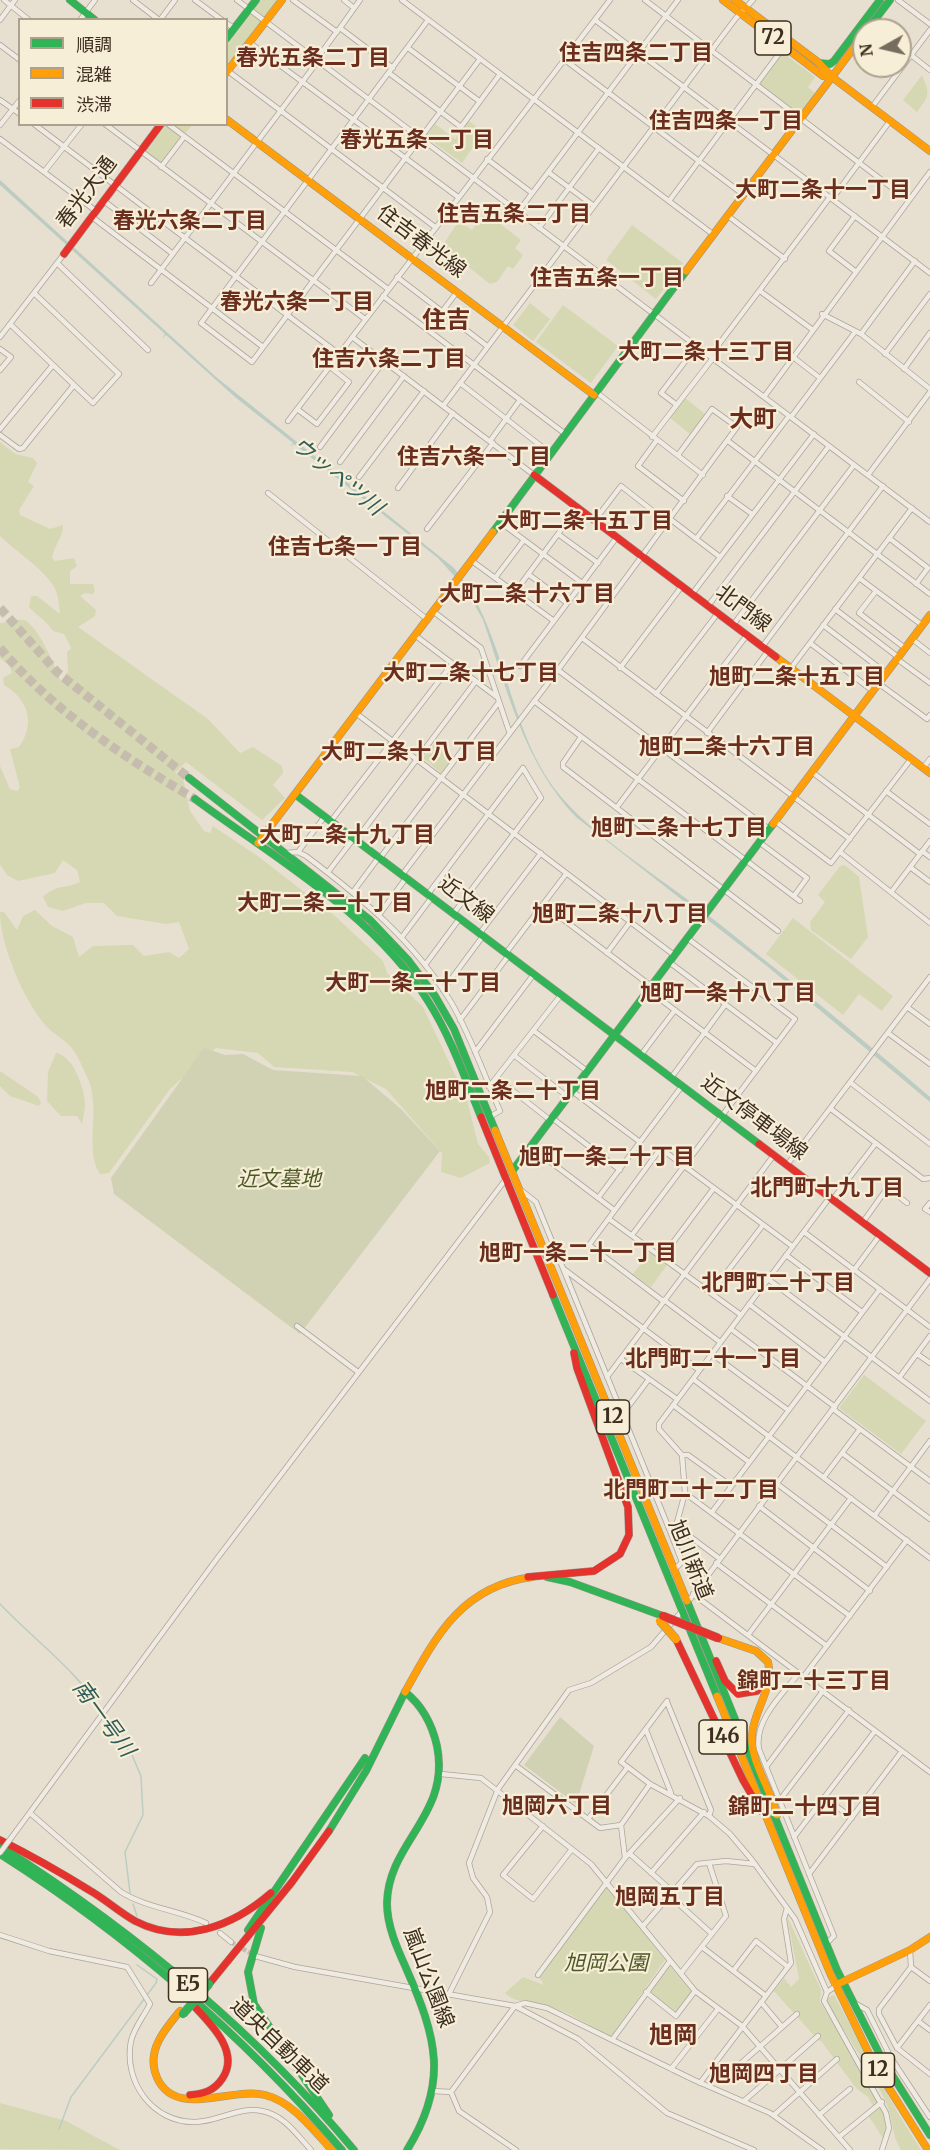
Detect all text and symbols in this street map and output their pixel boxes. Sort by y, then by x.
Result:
legend [18,18,228,126]
north arrow [852,18,912,78]
road number: 72 [755,21,791,55]
text: 順調 [76,33,112,56]
district label: 住吉四条二丁目 [559,41,713,67]
text: N [855,43,877,58]
district label: 春光五条二丁目 [236,46,390,72]
text: 混雑 [76,63,112,86]
text: 渋滞 [76,93,112,116]
district label: 住吉四条一丁目 [649,109,803,135]
district label: 春光五条一丁目 [340,128,494,154]
street label: 春光大通 [52,152,122,234]
district label: 大町二条十一丁目 [735,178,911,204]
street label: 住吉春光線 [371,200,471,284]
district label: 住吉五条二丁目 [437,202,591,228]
district label: 春光六条二丁目 [113,209,267,235]
district label: 住吉五条一丁目 [530,266,684,292]
district label: 春光六条一丁目 [220,290,374,316]
district label: 住吉 [422,307,470,335]
district label: 大町二条十三丁目 [618,340,794,366]
district label: 住吉六条二丁目 [312,347,466,373]
district label: 大町 [729,406,777,434]
water label: ウッペツ川 [286,432,388,522]
district label: 住吉六条一丁目 [397,445,551,471]
district label: 大町二条十五丁目 [497,509,673,535]
district label: 住吉七条一丁目 [268,535,422,561]
street label: 北門線 [710,580,776,638]
district label: 大町二条十六丁目 [439,582,615,608]
district label: 大町二条十七丁目 [383,661,559,687]
district label: 旭町二条十五丁目 [709,665,885,691]
district label: 旭町二条十六丁目 [639,735,815,761]
district label: 大町二条十八丁目 [321,740,497,766]
district label: 旭町二条十七丁目 [591,816,767,842]
district label: 大町二条十九丁目 [259,823,435,849]
street label: 近文線 [433,871,499,929]
district label: 大町二条二十丁目 [237,891,413,917]
district label: 旭町二条十八丁目 [532,902,708,928]
district label: 大町一条二十丁目 [325,971,501,997]
district label: 旭町一条十八丁目 [640,981,816,1007]
street label: 近文停車場線 [696,1070,812,1166]
district label: 旭町二条二十丁目 [425,1079,601,1105]
district label: 旭町一条二十丁目 [519,1145,695,1171]
park label: 近文墓地 [237,1167,321,1193]
district label: 北門町十九丁目 [750,1176,904,1202]
district label: 旭町一条二十一丁目 [479,1241,677,1267]
district label: 北門町二十丁目 [701,1271,855,1297]
district label: 北門町二十一丁目 [625,1347,801,1373]
road number: 12 [596,1400,630,1434]
district label: 北門町二十二丁目 [603,1478,779,1504]
street label: 旭川新道 [663,1516,717,1604]
district label: 錦町二十三丁目 [737,1669,891,1695]
water label: 南一号川 [66,1676,140,1762]
road number: 146 [699,1720,747,1754]
district label: 旭岡六丁目 [502,1794,612,1820]
district label: 錦町二十四丁目 [728,1795,882,1821]
district label: 旭岡五丁目 [615,1885,725,1911]
street label: 嵐山公園線 [397,1924,459,2032]
park label: 旭岡公園 [564,1951,648,1977]
road number: E5 [168,1968,207,2002]
street label: 道央自動車道 [225,1993,333,2099]
district label: 旭岡 [649,2022,697,2050]
road number: 12 [862,2053,894,2087]
district label: 旭岡四丁目 [709,2062,819,2088]

